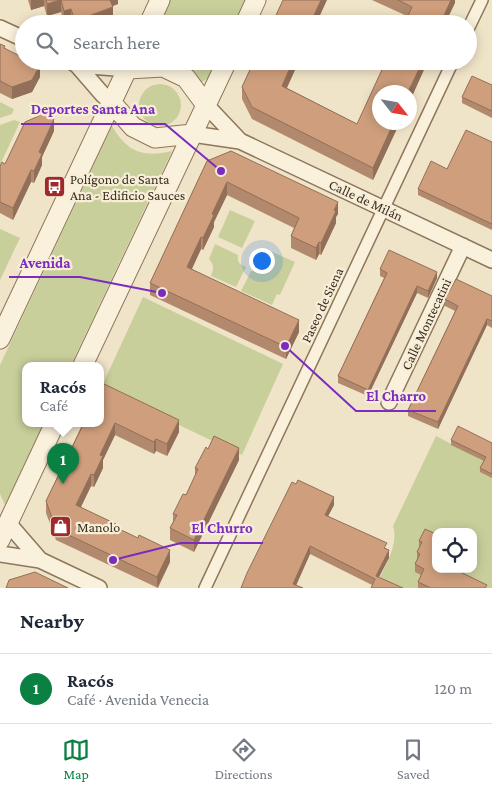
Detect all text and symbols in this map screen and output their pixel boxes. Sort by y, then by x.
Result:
search box [15,15,477,70]
icon: search [33,29,61,57]
text: Search here [73,32,160,53]
north arrow [372,85,417,130]
callout: Deportes Santa Ana [21,94,165,124]
text: Deportes Santa Ana [31,101,156,117]
place label: Polígono de Santa Ana - Edificio Sauces [70,171,185,203]
bus stop icon: Polígono de Santa Ana - Edificio Sauces [42,175,66,199]
street label: Calle de Milán [326,176,406,224]
callout: Avenida [9,247,80,277]
your location [249,248,275,274]
text: Avenida [18,255,71,271]
street label: Paseo de Siena [298,264,347,345]
street label: Calle Montecatini [398,275,454,372]
popup [22,362,104,427]
text: Racós [40,376,86,397]
callout: El Charro [356,381,436,411]
text: El Charro [366,388,426,404]
text: Café [40,397,68,414]
pin: 1 [47,443,79,484]
callout: El Churro [181,513,263,543]
shop icon: Manolo [49,515,73,539]
place label: Manolo [77,519,120,535]
text: El Churro [191,520,253,536]
map controls [432,528,477,573]
button: locate [432,528,477,573]
text: Nearby [20,609,84,633]
text: Racós [67,670,114,691]
text: 1 [33,680,39,697]
text: 120 m [434,680,472,697]
text: Café · Avenida Venecia [67,691,209,708]
tab: Map [62,736,90,782]
tab: Directions [215,736,273,782]
tab: Saved [397,736,430,782]

